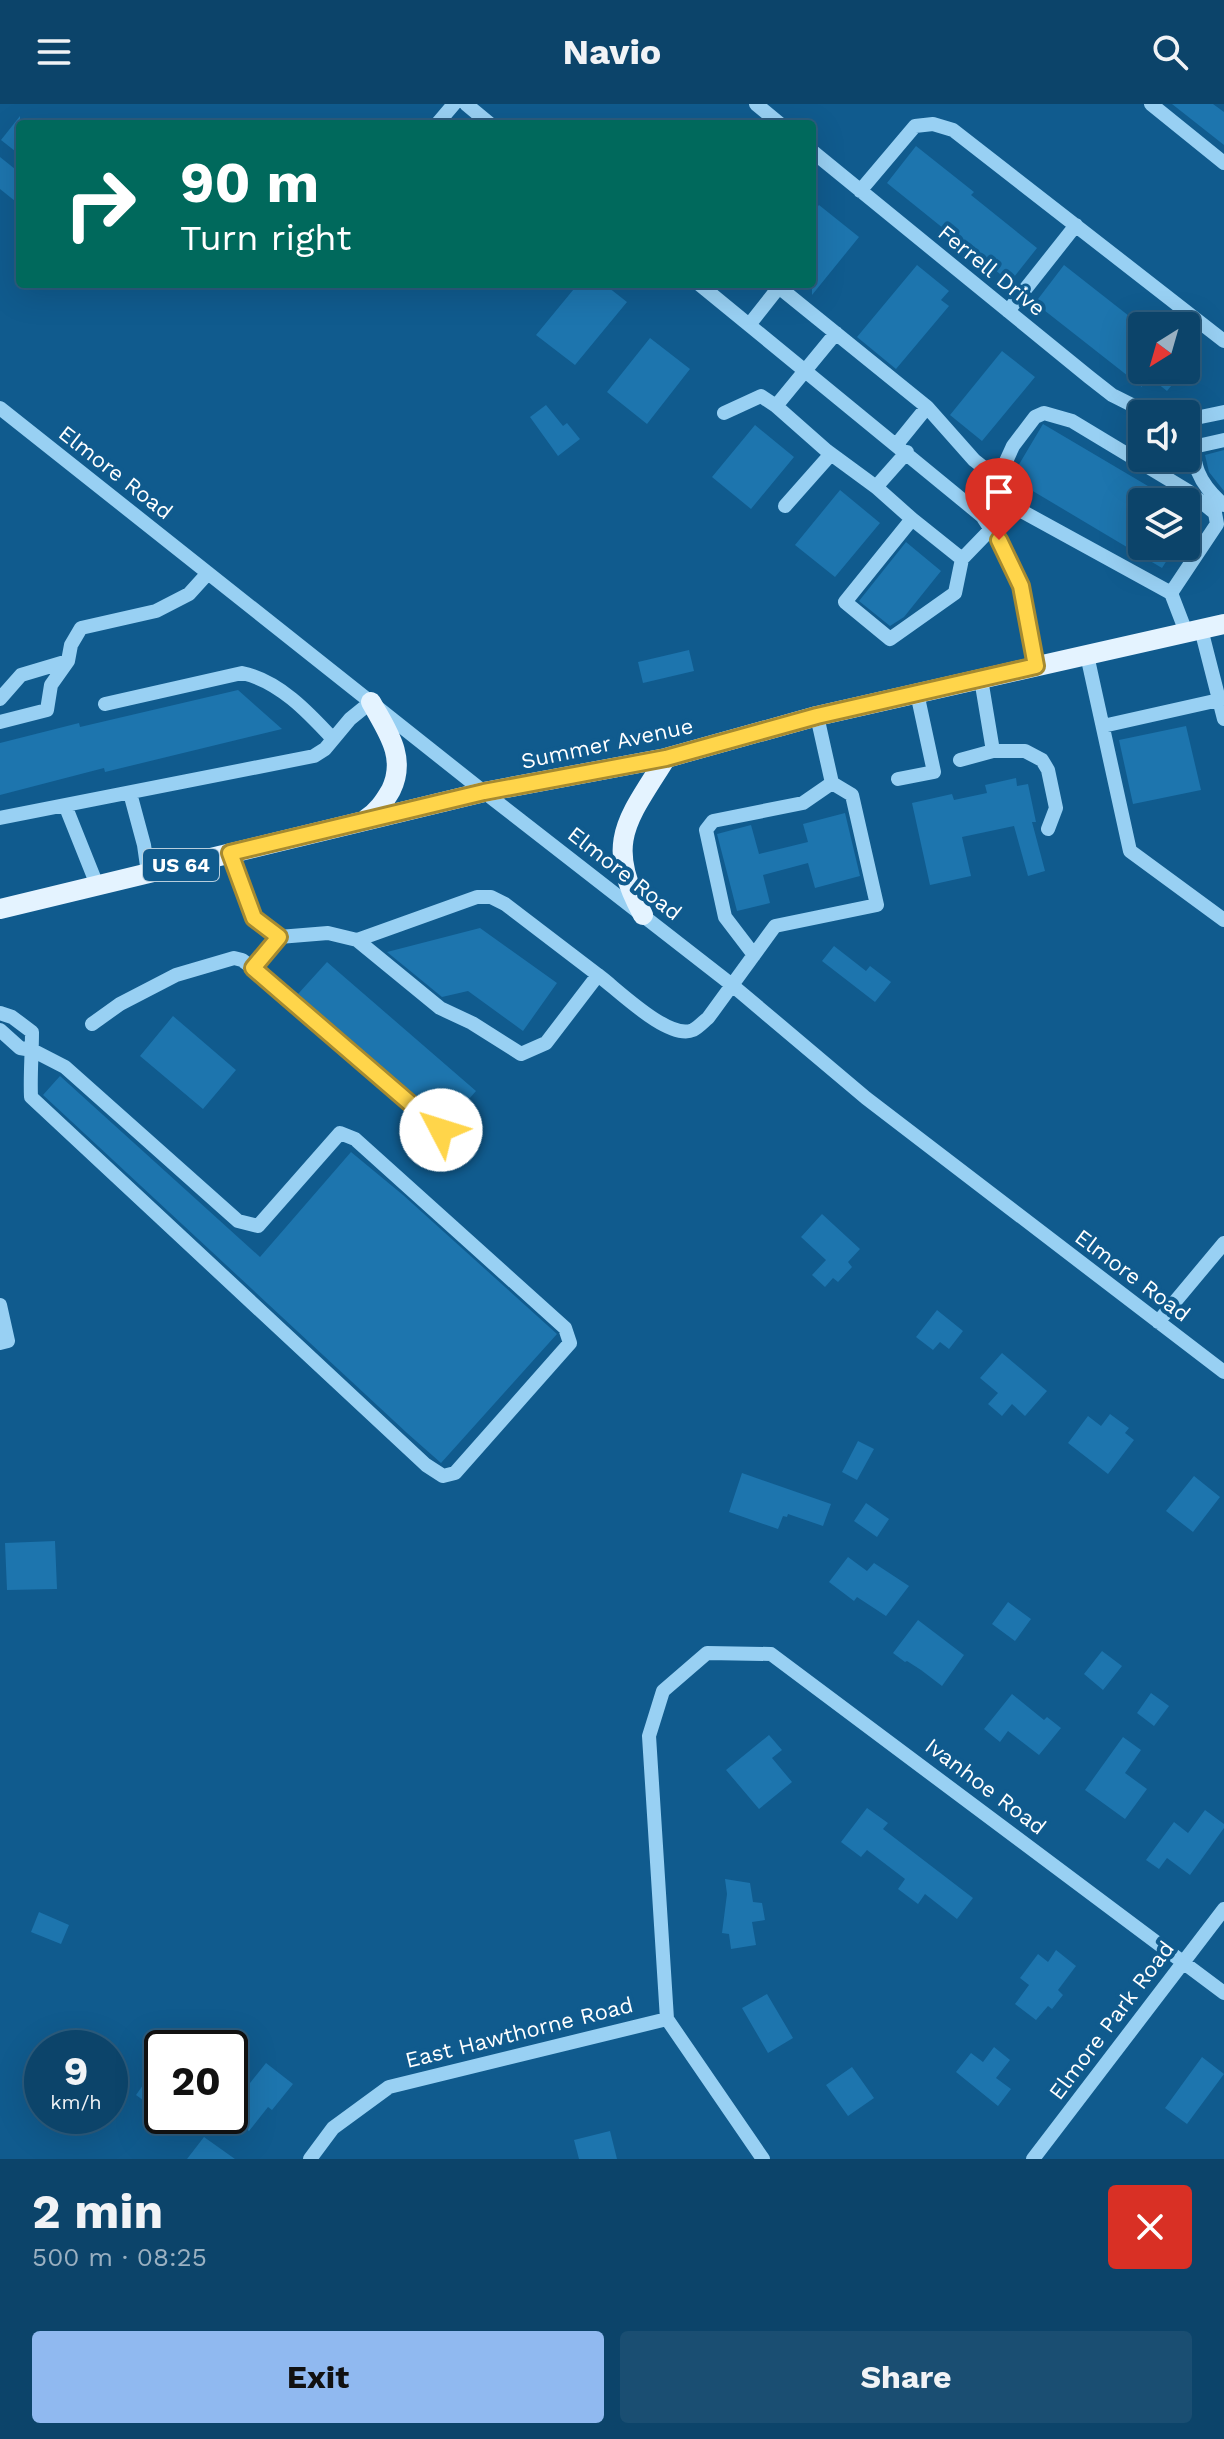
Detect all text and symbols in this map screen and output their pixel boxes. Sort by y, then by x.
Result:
icon: menu [32,30,76,74]
icon: search [1148,30,1192,74]
text: Navio [563,31,661,73]
text: 90 m [180,150,319,216]
icon: right [48,152,152,256]
text: Turn right [180,217,351,259]
street label: Ferrell Drive [933,220,1050,321]
north arrow [1128,312,1200,384]
map controls [1128,312,1200,560]
button: sound [1128,400,1200,472]
street label: Elmore Road [54,420,178,525]
pin [965,458,1033,540]
icon: arrive [977,470,1021,514]
button: layers [1128,488,1200,560]
street label: Summer Avenue [519,713,695,774]
street label: Elmore Road [563,821,687,926]
road number: US 64 [143,849,219,881]
position arrow [399,1088,483,1172]
street label: Elmore Road [1070,1224,1195,1327]
street label: Ivanhoe Road [920,1733,1051,1840]
street label: Elmore Park Road [1044,1936,1179,2104]
street label: East Hawthorne Road [403,1992,636,2073]
speed limit sign: 20 [144,2030,248,2134]
text: 9 [64,2048,88,2095]
text: km/h [50,2090,102,2114]
text: 2 min [32,2183,163,2240]
button: close [1108,2185,1192,2269]
text: 500 m · 08:25 [32,2242,207,2272]
button: Exit [32,2331,604,2423]
button: Share [620,2331,1192,2423]

